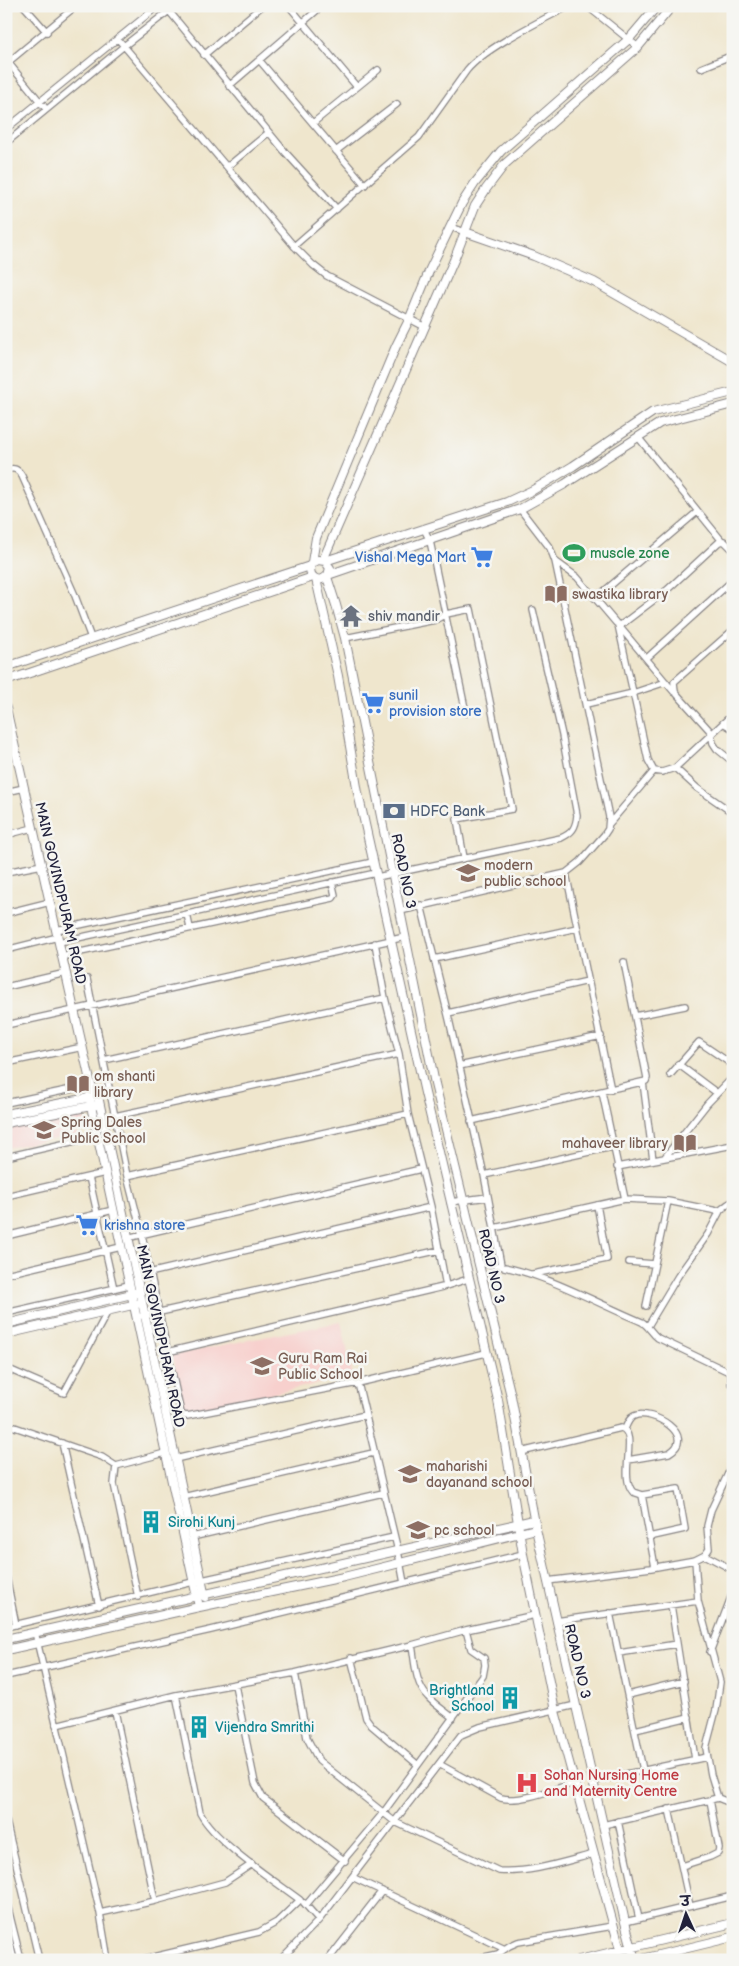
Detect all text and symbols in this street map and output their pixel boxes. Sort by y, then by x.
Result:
sports icon: muscle zone [561,540,587,566]
supermarket icon: Vishal Mega Mart [469,544,495,570]
place label: muscle zone [590,545,669,562]
place label: Vishal Mega Mart [355,549,467,566]
library icon: swastika library [543,581,569,607]
place label: swastika library [572,586,669,603]
temple icon: shiv mandir [338,603,364,629]
place label: shiv mandir [368,608,441,625]
place label: sunil provision store [389,687,481,720]
supermarket icon: sunil provision store [360,690,386,716]
bank icon: HDFC Bank [381,798,407,824]
street label: MAIN GOVINDPURAM ROAD [31,800,90,986]
place label: HDFC Bank [410,803,485,820]
street label: ROAD NO 3 [387,832,420,910]
place label: modern public school [484,857,566,890]
school or university icon: modern public school [455,860,481,886]
place label: om shanti library [94,1068,155,1101]
library icon: om shanti library [65,1071,91,1097]
place label: Spring Dales Public School [61,1114,146,1147]
school or university icon: Spring Dales Public School [31,1117,57,1143]
library icon: mahaveer library [672,1130,698,1156]
place label: mahaveer library [562,1135,669,1152]
supermarket icon: krishna store [74,1212,100,1238]
place label: krishna store [104,1217,185,1234]
street label: ROAD NO 3 [475,1227,508,1305]
street label: MAIN GOVINDPURAM ROAD [133,1243,188,1429]
place label: Guru Ram Rai Public School [278,1350,367,1383]
school or university icon: Guru Ram Rai Public School [249,1353,275,1379]
place label: maharishi dayanand school [426,1458,532,1491]
school or university icon: maharishi dayanand school [397,1461,423,1487]
building icon: Sirohi Kunj [138,1509,164,1535]
place label: Sirohi Kunj [168,1514,235,1531]
school or university icon: pc school [405,1517,431,1543]
place label: pc school [434,1522,495,1539]
street label: ROAD NO 3 [561,1622,594,1700]
place label: Brightland School [429,1682,494,1715]
building icon: Brightland School [497,1685,523,1711]
building icon: Vijendra Smrithi [186,1714,212,1740]
place label: Vijendra Smrithi [215,1719,314,1736]
place label: Sohan Nursing Home and Maternity Centre [544,1767,679,1800]
hospital icon: Sohan Nursing Home and Maternity Centre [514,1770,540,1796]
north arrow [662,1888,712,1938]
text: उ [678,1893,692,1910]

